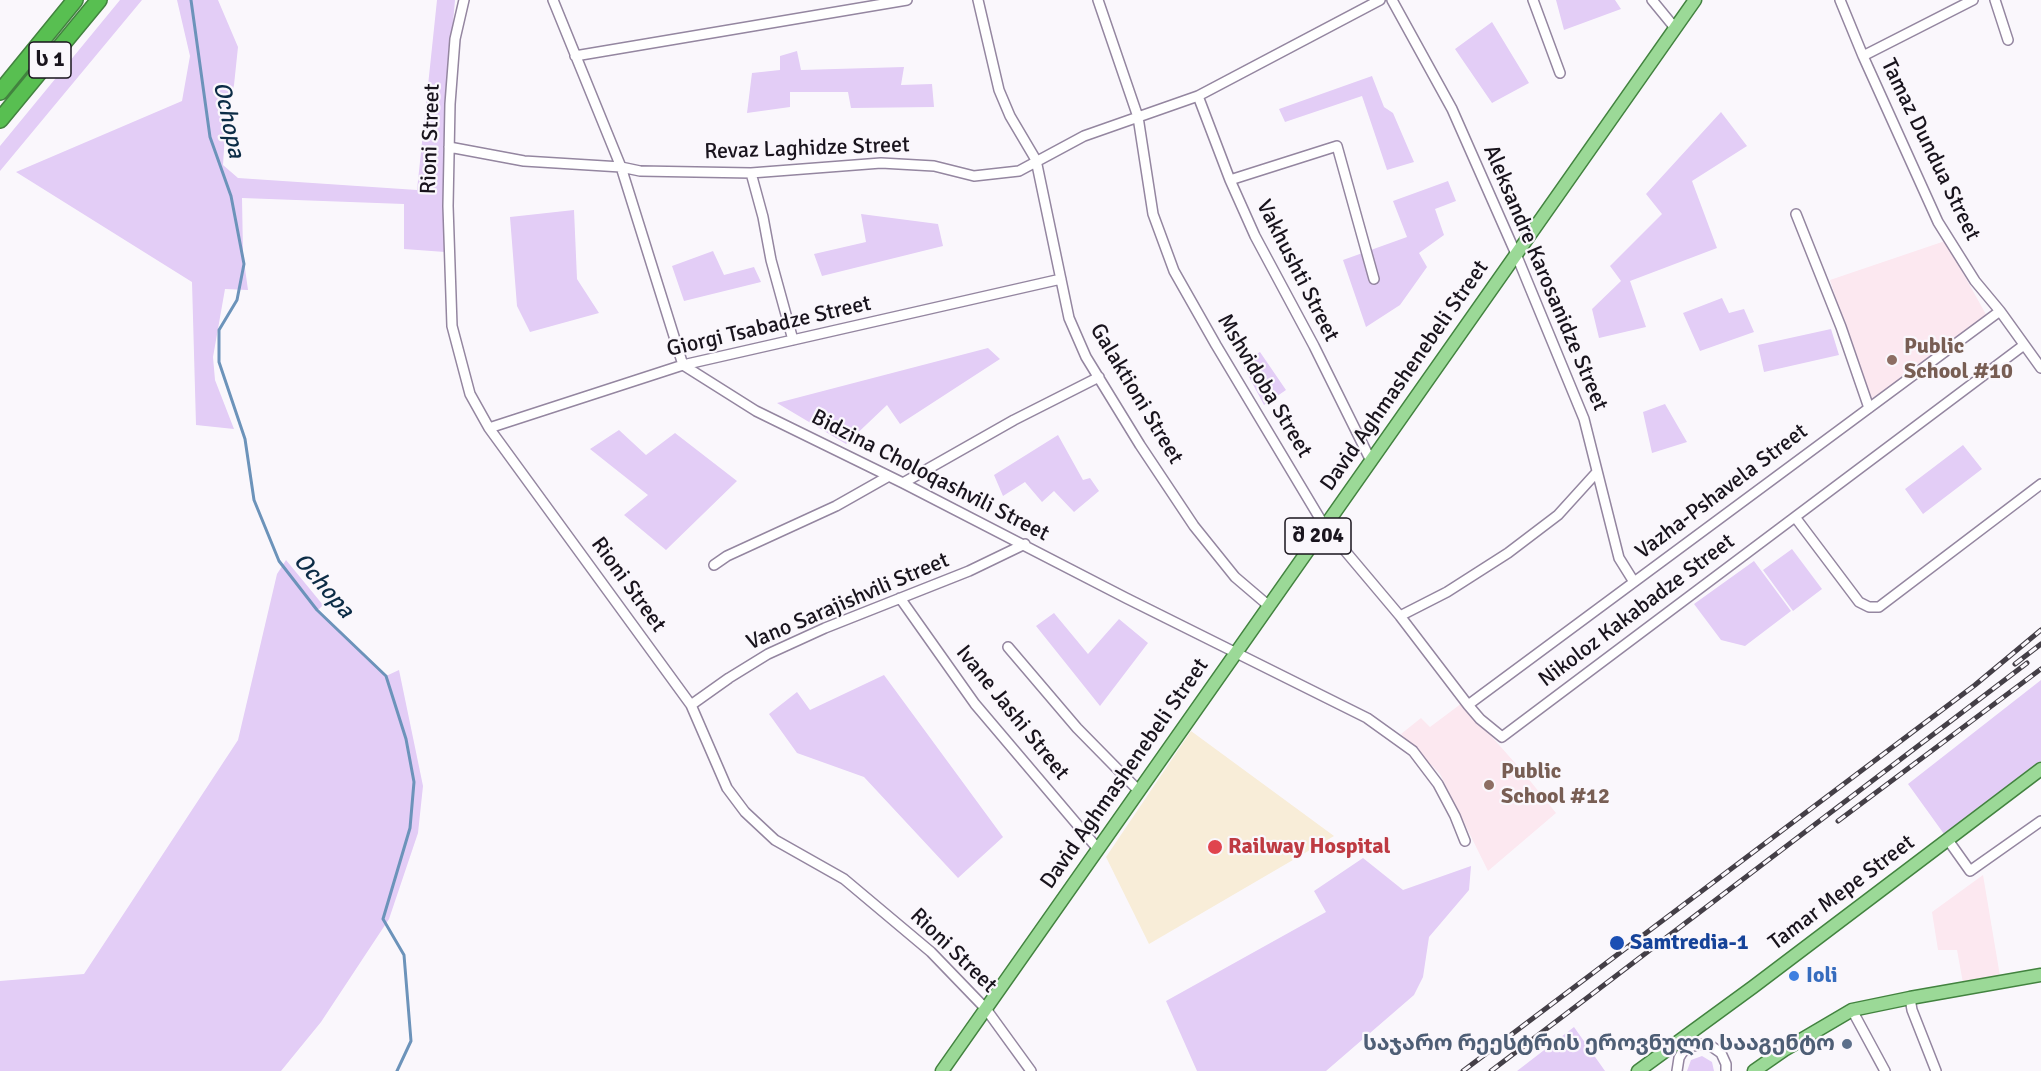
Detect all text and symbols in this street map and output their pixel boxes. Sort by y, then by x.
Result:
road number: ს 1 [29,42,71,78]
street label: Tamaz Dundua Street [1875,55,1985,245]
water label: Ochopa [206,79,250,161]
street label: Rioni Street [416,83,446,195]
street label: Revaz Laghidze Street [704,132,910,166]
street label: Aleksandre Karosanidze Street [1477,141,1613,415]
street label: Vakhushti Street [1250,196,1344,346]
street label: David Aghmashenebeli Street [1315,256,1495,496]
street label: Giorgi Tsabadze Street [664,291,874,363]
street label: Mshvidoba Street [1211,309,1317,463]
street label: Galaktioni Street [1084,319,1188,469]
place label: Public School #10 [1904,334,2013,386]
marker: Public School #10 [1885,353,1899,367]
street label: Bidzina Choloqashvili Street [807,404,1053,548]
street label: Vazha-Pshavela Street [1631,419,1813,565]
road number: შ 204 [1285,518,1351,554]
street label: Nikoloz Kakabadze Street [1534,529,1740,693]
street label: Rioni Street [585,532,671,638]
water label: Ochopa [287,547,359,625]
street label: Vano Sarajishvili Street [743,547,953,657]
street label: Ivane Jashi Street [950,640,1074,786]
street label: David Aghmashenebeli Street [1035,654,1215,894]
place label: Public School #12 [1501,759,1610,810]
marker: Public School #12 [1482,778,1496,792]
street label: Tamar Mepe Street [1764,830,1920,956]
place label: Railway Hospital [1228,834,1390,860]
marker: Railway Hospital [1206,838,1224,856]
street label: Rioni Street [904,903,1002,999]
place label: Samtredia-1 [1630,930,1749,956]
marker: Samtredia-1 [1608,934,1626,952]
place label: Ioli [1806,963,1838,989]
marker: Ioli [1787,969,1801,983]
place label: საჯარო რეესტრის ეროვნული სააგენტო [1363,1031,1835,1057]
marker: საჯარო რეესტრის ეროვნული სააგენტო [1840,1037,1854,1051]

